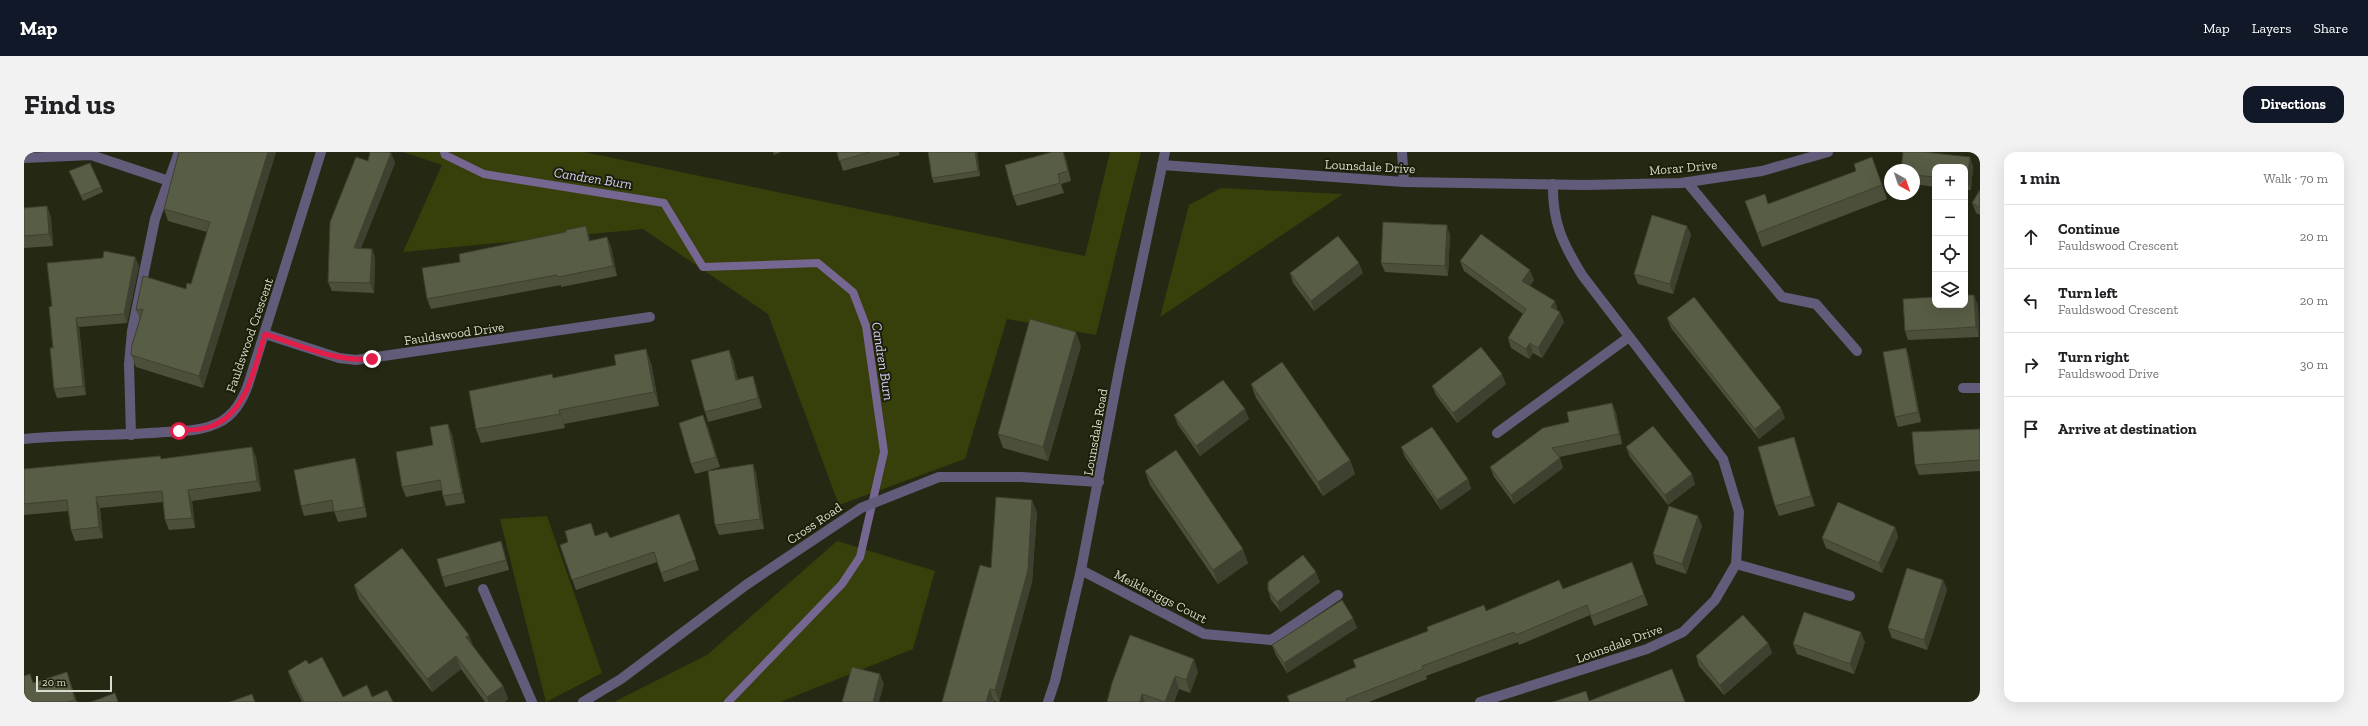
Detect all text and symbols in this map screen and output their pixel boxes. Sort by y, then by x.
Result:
text: Map [20,17,57,40]
text: Map [2203,20,2230,37]
text: Layers [2252,20,2291,37]
text: Share [2313,20,2348,37]
button: Directions [2243,86,2344,123]
text: Find us [24,88,115,121]
street label: Lounsdale Drive [1324,157,1416,176]
street label: Morar Drive [1648,157,1718,178]
water label: Candren Burn [553,164,633,193]
north arrow [1884,164,1920,200]
map controls [1932,164,1968,308]
button: + [1932,164,1968,200]
text: 1 min [2020,168,2060,188]
text: Walk · 70 m [2263,171,2328,186]
button: − [1932,200,1968,236]
text: Continue [2058,220,2120,238]
icon: ahead [2020,226,2042,248]
text: 20 m [2300,229,2328,244]
button: locate [1932,236,1968,272]
text: Fauldswood Crescent [2058,238,2178,253]
button: layers [1932,272,1968,308]
street label: Fauldswood Crescent [223,276,276,394]
text: Turn left [2058,284,2118,302]
icon: left [2020,290,2042,312]
text: 20 m [2300,293,2328,308]
text: Fauldswood Crescent [2058,302,2178,317]
street label: Fauldswood Drive [403,319,505,348]
water label: Candren Burn [868,321,897,401]
text: Turn right [2058,348,2129,366]
route end [363,350,381,368]
icon: right [2020,354,2042,376]
text: 30 m [2300,357,2328,372]
text: Fauldswood Drive [2058,366,2159,381]
street label: Lounsdale Road [1080,387,1111,477]
icon: arrive [2020,418,2042,440]
text: Arrive at destination [2058,420,2197,438]
route start [170,422,188,440]
street label: Cross Road [784,500,845,547]
street label: Meikleriggs Court [1112,567,1210,626]
street label: Lounsdale Drive [1574,621,1664,666]
scale bar [36,674,112,693]
text: 20 m [42,676,66,689]

